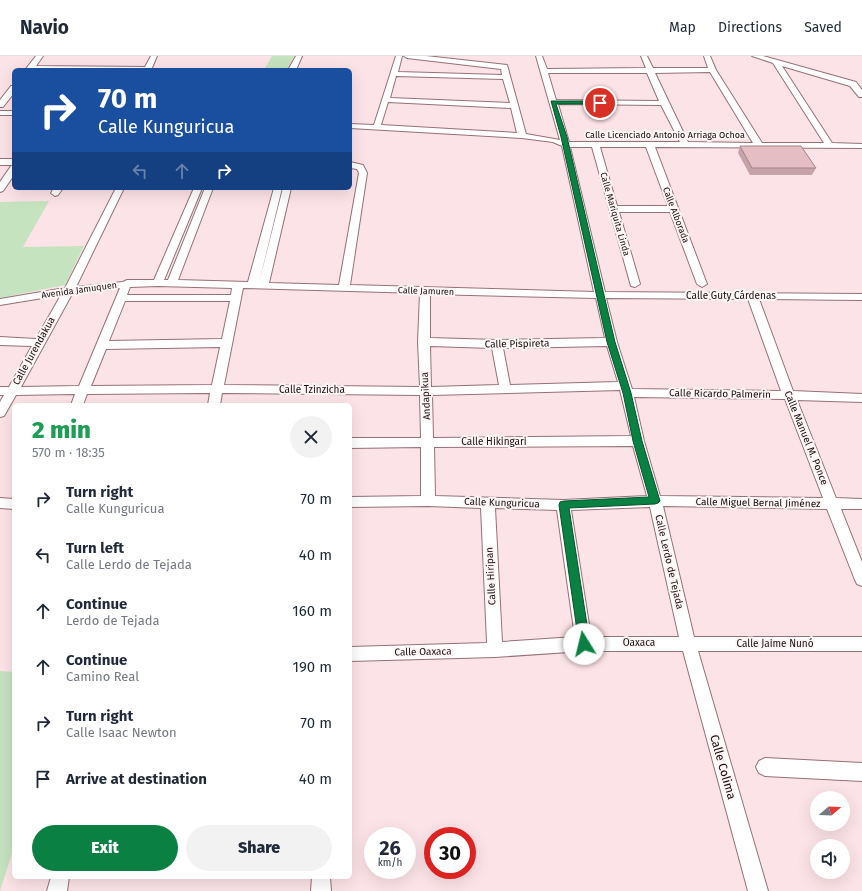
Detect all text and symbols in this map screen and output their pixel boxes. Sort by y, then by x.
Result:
text: Navio [20,16,69,39]
text: Map [669,19,696,36]
text: Directions [718,19,782,36]
text: Saved [804,19,842,36]
text: 70 m [98,82,157,115]
icon: right [32,84,84,136]
pin [583,86,617,120]
icon: arrive [589,92,611,114]
text: Calle Kunguricua [98,116,234,138]
street label: Calle Licenciado Antonio Arriaga Ochoa [585,130,745,140]
icon: left [129,160,151,182]
icon: ahead [171,160,193,182]
icon: right [213,160,235,182]
street label: Calle Mariquita Linda [598,171,632,257]
street label: Calle Alborada [661,186,691,244]
street label: Avenida Jamuquen [41,280,117,300]
street label: Calle Jamuren [398,285,454,297]
street label: Calle Guty Cárdenas [686,290,776,302]
street label: Calle Jurendakua [10,315,58,387]
street label: Calle Pispireta [484,337,550,351]
street label: Andapikua [419,372,433,420]
street label: Calle Tzinzicha [279,384,345,396]
street label: Calle Ricardo Palmerin [669,387,771,401]
street label: Calle Manuel M. Ponce [782,389,830,487]
text: 2 min [32,416,91,444]
button: close [290,416,332,458]
street label: Calle Hikingari [461,436,527,448]
text: 570 m · 18:35 [32,445,105,460]
text: Turn right [66,483,133,501]
icon: right [32,488,54,510]
text: 70 m [300,490,332,508]
street label: Calle Kunguricua [464,496,540,510]
street label: Calle Miguel Bernal Jiménez [695,496,821,510]
text: Calle Kunguricua [66,501,165,516]
street label: Calle Lerdo de Tejada [652,513,686,611]
text: Turn left [66,539,124,557]
icon: left [32,544,54,566]
text: 40 m [299,546,332,564]
street label: Calle Hiripan [483,547,499,605]
text: Calle Lerdo de Tejada [66,557,192,572]
text: Continue [66,595,127,613]
icon: ahead [32,600,54,622]
text: 160 m [292,602,332,620]
text: Lerdo de Tejada [66,613,160,628]
position arrow [563,623,605,665]
street label: Oaxaca [623,637,655,649]
street label: Calle Jaime Nunó [736,638,814,650]
street label: Calle Oaxaca [394,646,452,658]
text: Continue [66,651,127,669]
icon: ahead [32,656,54,678]
text: 190 m [292,658,332,676]
text: Camino Real [66,669,139,684]
text: Turn right [66,707,133,725]
icon: right [32,712,54,734]
text: 70 m [300,714,332,732]
text: Calle Isaac Newton [66,725,177,740]
street label: Calle Colima [707,733,739,801]
icon: arrive [32,768,54,790]
text: Arrive at destination [66,770,207,788]
text: 40 m [299,770,332,788]
north arrow [810,791,850,831]
map controls [810,791,850,879]
button: Exit [32,825,178,871]
button: Share [186,825,332,871]
speed limit sign: 30 [424,827,476,879]
text: 26 [379,836,401,860]
button: sound [810,839,850,879]
text: km/h [378,857,402,869]

